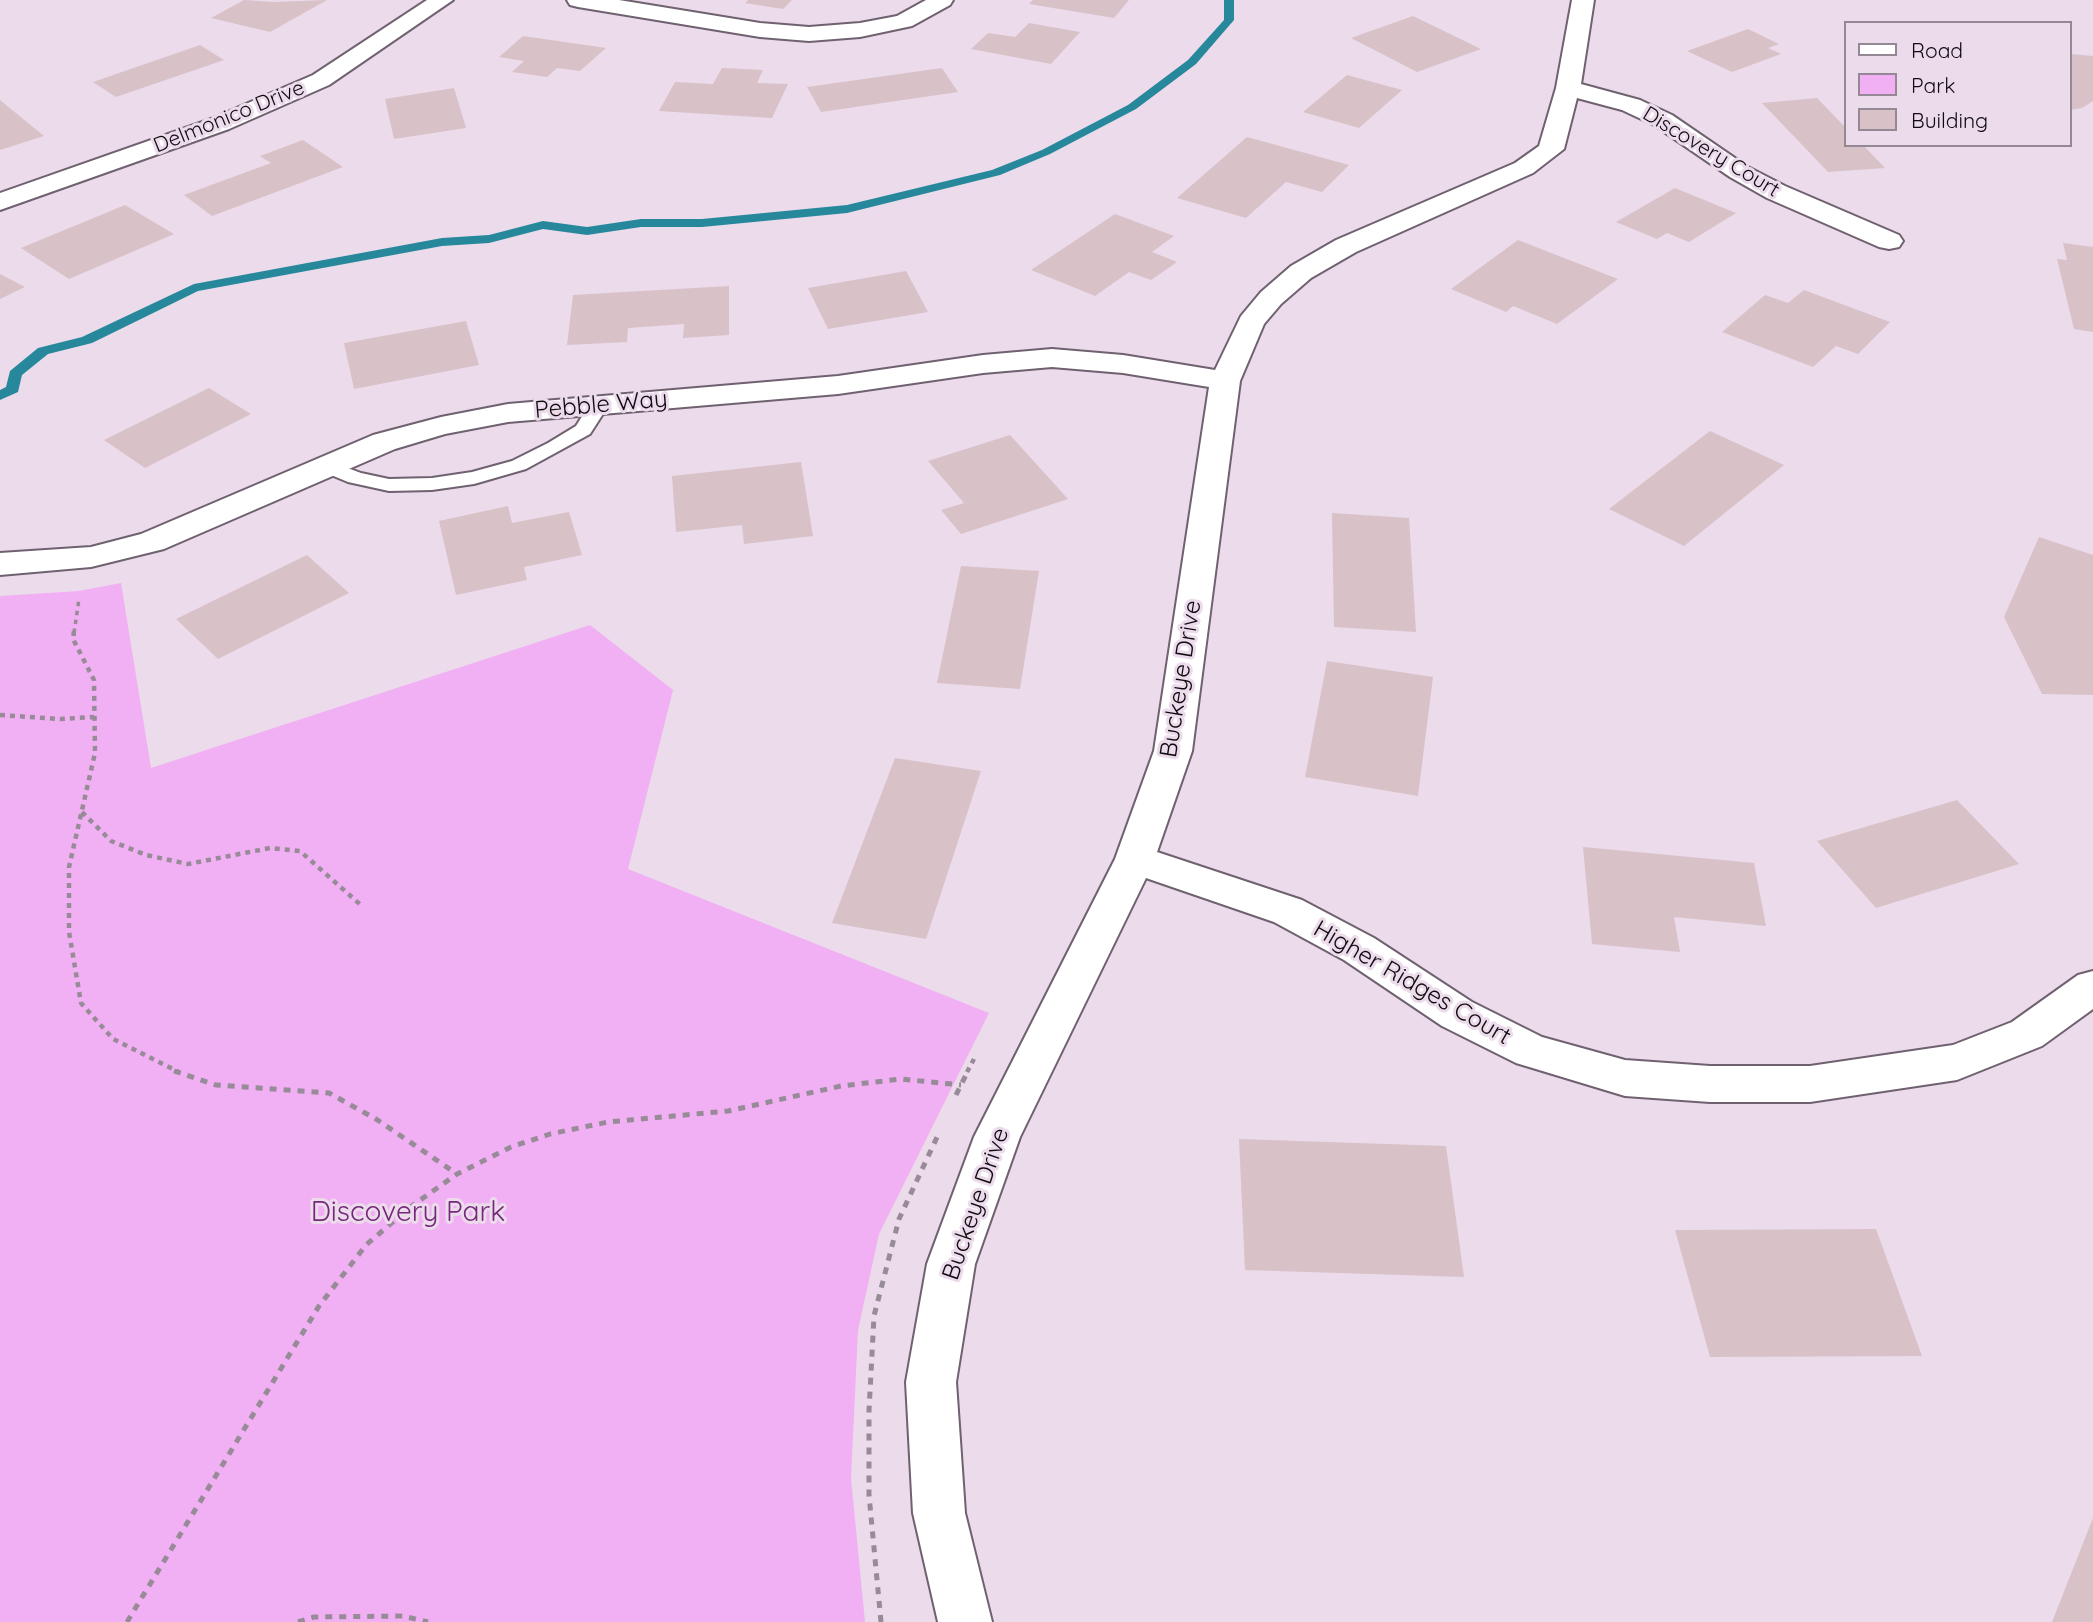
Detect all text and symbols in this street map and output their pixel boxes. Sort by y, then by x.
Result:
legend [1844,21,2072,147]
text: Road [1911,37,1963,63]
text: Park [1911,72,1955,98]
street label: Delmonico Drive [150,75,308,159]
street label: Discovery Court [1638,101,1784,203]
text: Building [1911,107,1988,133]
street label: Pebble Way [533,385,669,425]
street label: Buckeye Drive [1154,598,1208,760]
street label: Higher Ridges Court [1308,915,1516,1051]
street label: Buckeye Drive [937,1124,1015,1284]
park label: Discovery Park [311,1196,505,1230]

